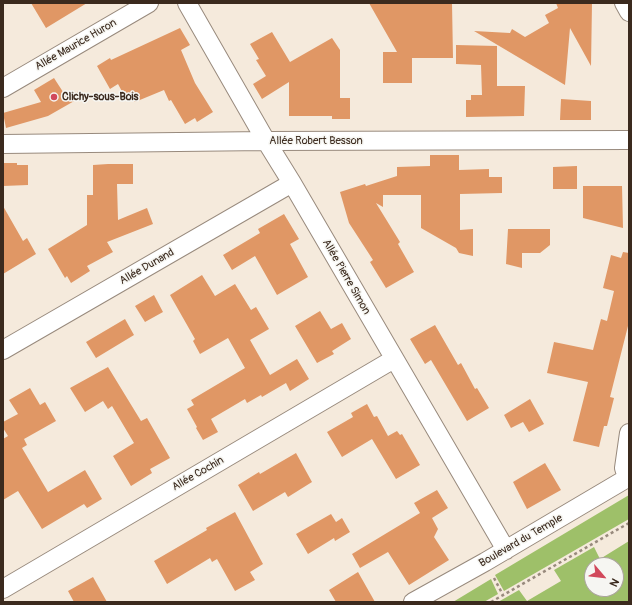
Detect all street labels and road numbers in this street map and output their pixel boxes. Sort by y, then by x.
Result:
street label: Allée Maurice Huron [33,16,119,74]
street label: Allée Robert Besson [269,134,363,148]
street label: Allée Pierre Simon [319,237,373,317]
street label: Allée Dunand [117,246,177,288]
street label: Allée Cochin [170,454,226,494]
street label: Boulevard du Temple [477,512,565,570]

